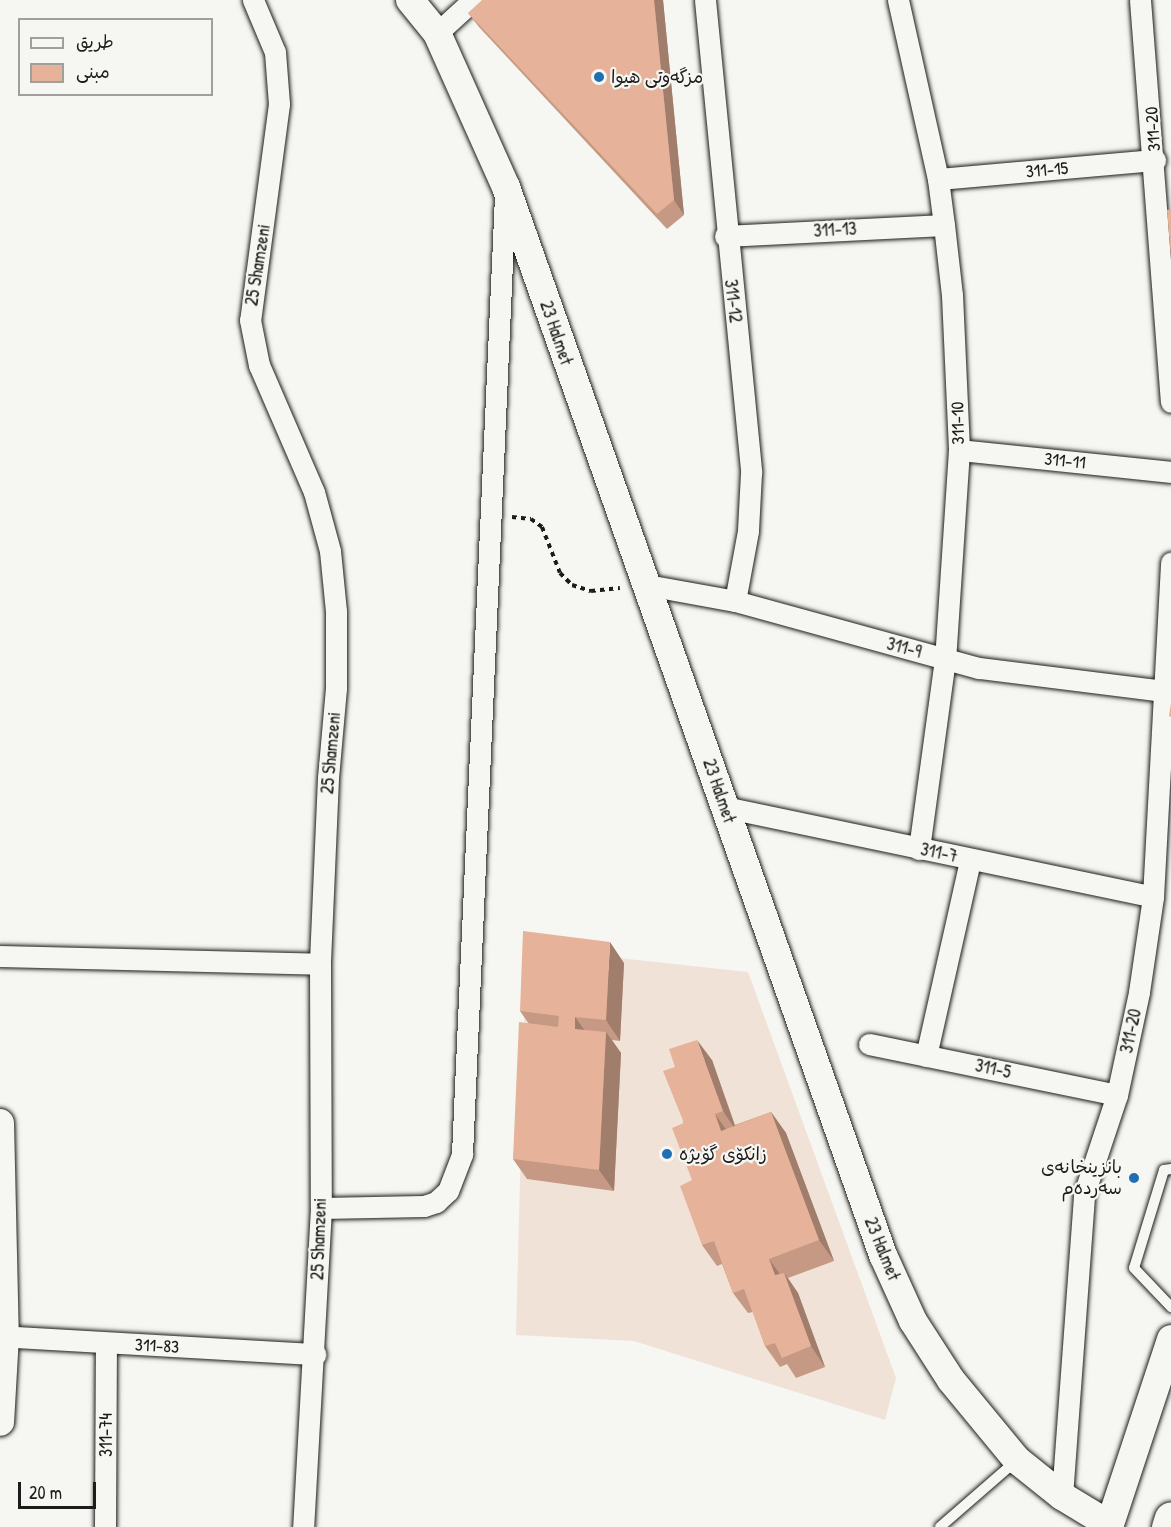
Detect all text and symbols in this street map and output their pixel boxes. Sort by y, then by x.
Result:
legend [18,18,213,96]
text: طريق [76,29,114,54]
text: مبنى [76,59,110,84]
place label: مزگەوتی هیوا [611,66,703,88]
marker: مزگەوتی هیوا [592,70,606,84]
street label: 311-20 [1141,106,1165,152]
street label: 311-15 [1025,157,1069,183]
street label: 311-13 [813,218,857,242]
street label: 25 Shamzeni [241,223,275,307]
street label: 311-12 [720,278,746,324]
street label: 23 Halmet [535,298,577,368]
street label: 311-10 [947,401,969,445]
street label: 311-11 [1043,448,1087,474]
street label: 311-9 [884,633,924,663]
street label: 25 Shamzeni [317,711,345,795]
street label: 23 Halmet [698,756,740,826]
street label: 311-7 [919,839,959,867]
street label: 311-20 [1116,1007,1146,1055]
street label: 311-5 [973,1055,1013,1083]
place label: زانکۆی گۆیژە [679,1143,767,1165]
marker: زانکۆی گۆیژە [660,1147,674,1161]
place label: بانزینخانەی سەردەم [1041,1157,1122,1200]
marker: بانزینخانەی سەردەم [1127,1171,1141,1185]
street label: 25 Shamzeni [307,1197,331,1281]
street label: 23 Halmet [860,1214,904,1284]
street label: 311-83 [134,1334,180,1358]
street label: 311-74 [95,1413,117,1457]
scale bar [21,1470,99,1508]
text: 20 m [29,1480,62,1505]

